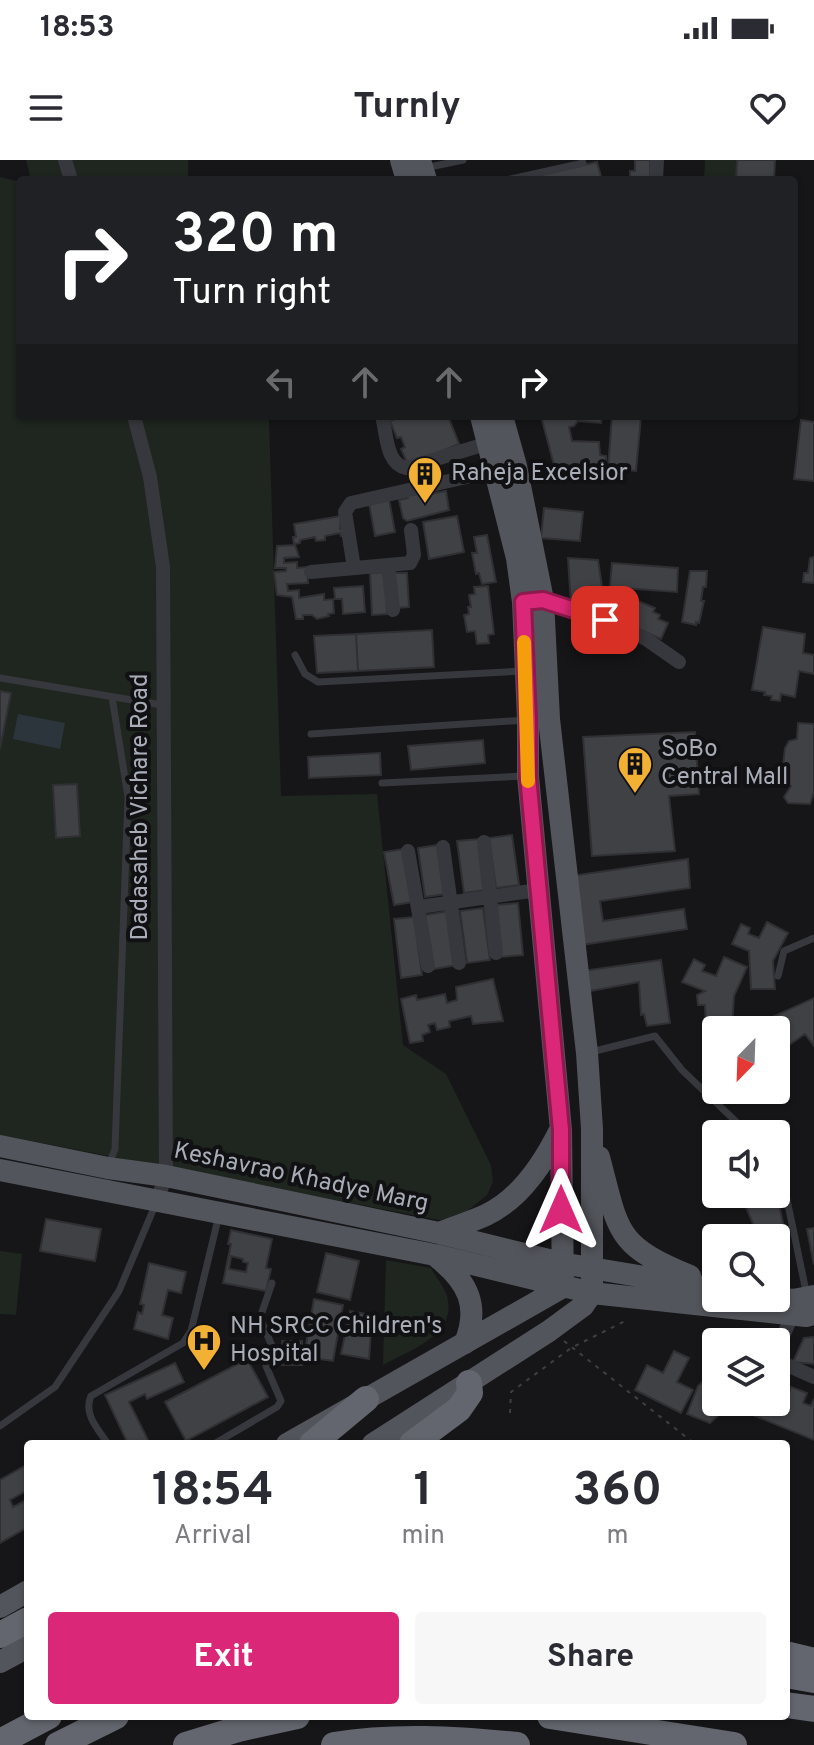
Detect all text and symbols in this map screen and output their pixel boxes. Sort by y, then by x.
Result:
text: 18:53 [40,10,114,47]
text: Turnly [353,85,461,131]
icon: menu [24,86,68,130]
icon: heart [746,86,790,130]
text: 320 m [172,202,339,272]
icon: right [40,208,144,312]
text: Turn right [172,271,331,317]
icon: left [259,360,303,404]
icon: ahead [343,360,387,404]
icon: ahead [427,360,471,404]
icon: right [511,360,555,404]
building icon: Raheja Excelsior [406,455,444,505]
place label: Raheja Excelsior [451,459,628,489]
pin [571,586,639,654]
icon: arrive [583,598,627,642]
street label: Dadasaheb Vichare Road [126,674,156,940]
place label: SoBo Central Mall [661,735,788,793]
building icon: SoBo Central Mall [616,745,654,795]
north arrow [702,1016,790,1104]
map controls [702,1016,790,1416]
button: sound [702,1120,790,1208]
street label: Keshavrao Khadye Marg [171,1136,431,1220]
position arrow [519,1168,603,1252]
button: search [702,1224,790,1312]
place label: NH SRCC Children's Hospital [230,1312,443,1370]
hospital icon: NH SRCC Children's Hospital [185,1322,223,1372]
button: layers [702,1328,790,1416]
text: 18:54 [152,1462,274,1522]
text: 1 [414,1462,433,1522]
text: 360 [572,1462,662,1522]
text: Arrival [174,1520,252,1553]
text: min [402,1520,445,1553]
text: m [606,1520,628,1553]
button: Exit [48,1612,399,1704]
button: Share [415,1612,766,1704]

